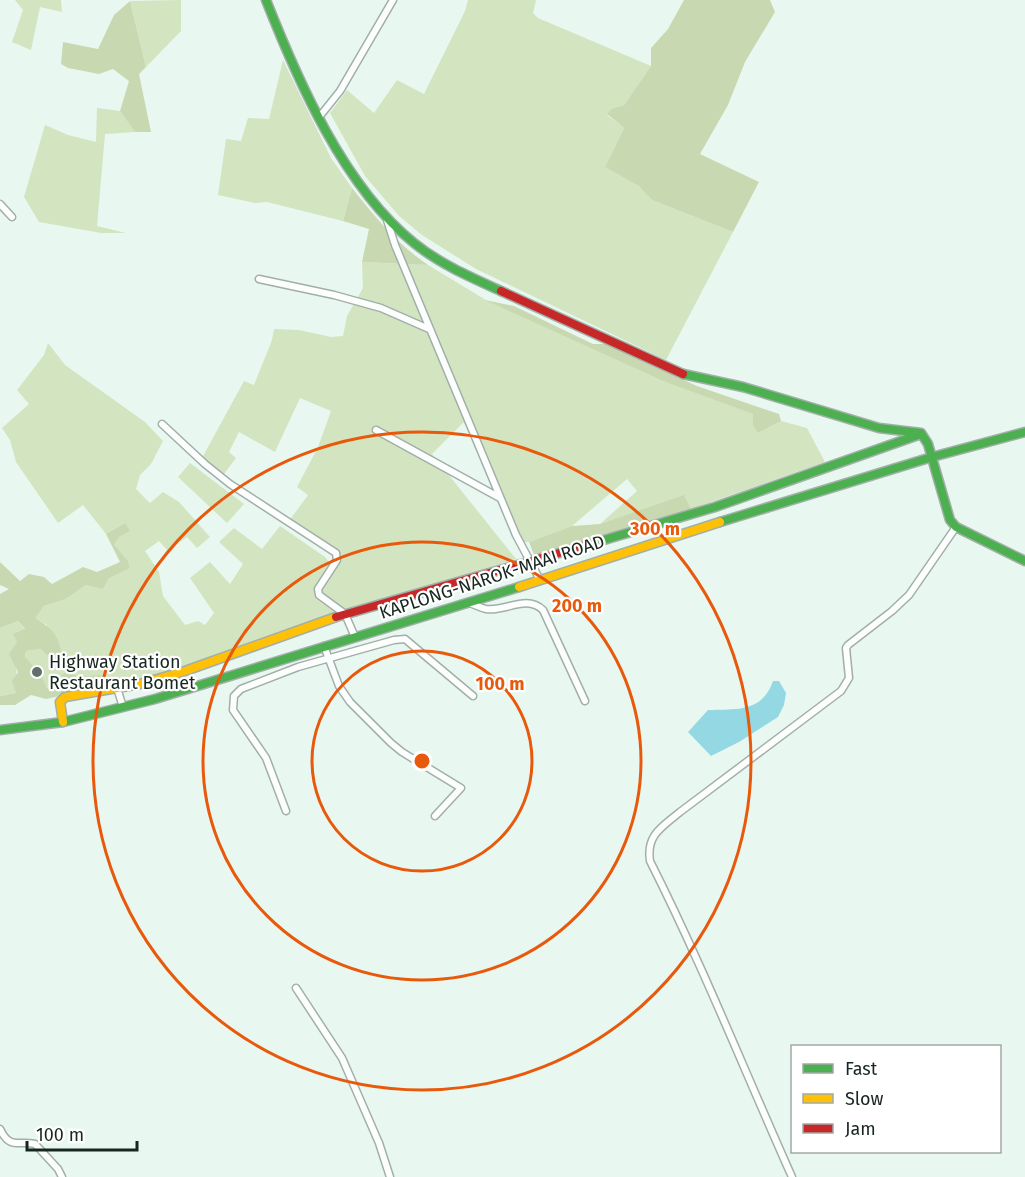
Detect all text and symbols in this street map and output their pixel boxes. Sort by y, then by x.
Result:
text: 300 m [629,518,680,540]
street label: KAPLONG-NAROK-MAAI ROAD [377,530,607,624]
text: 200 m [552,595,602,617]
place label: Highway Station Restaurant Bomet [49,651,196,694]
marker: Highway Station Restaurant Bomet [30,665,44,679]
text: 100 m [476,673,524,695]
centre of rings [412,751,432,771]
legend [791,1045,1001,1153]
text: Fast [845,1058,878,1080]
text: Slow [845,1088,884,1110]
scale bar [27,1114,136,1152]
text: Jam [845,1118,876,1140]
text: 100 m [36,1124,84,1146]

